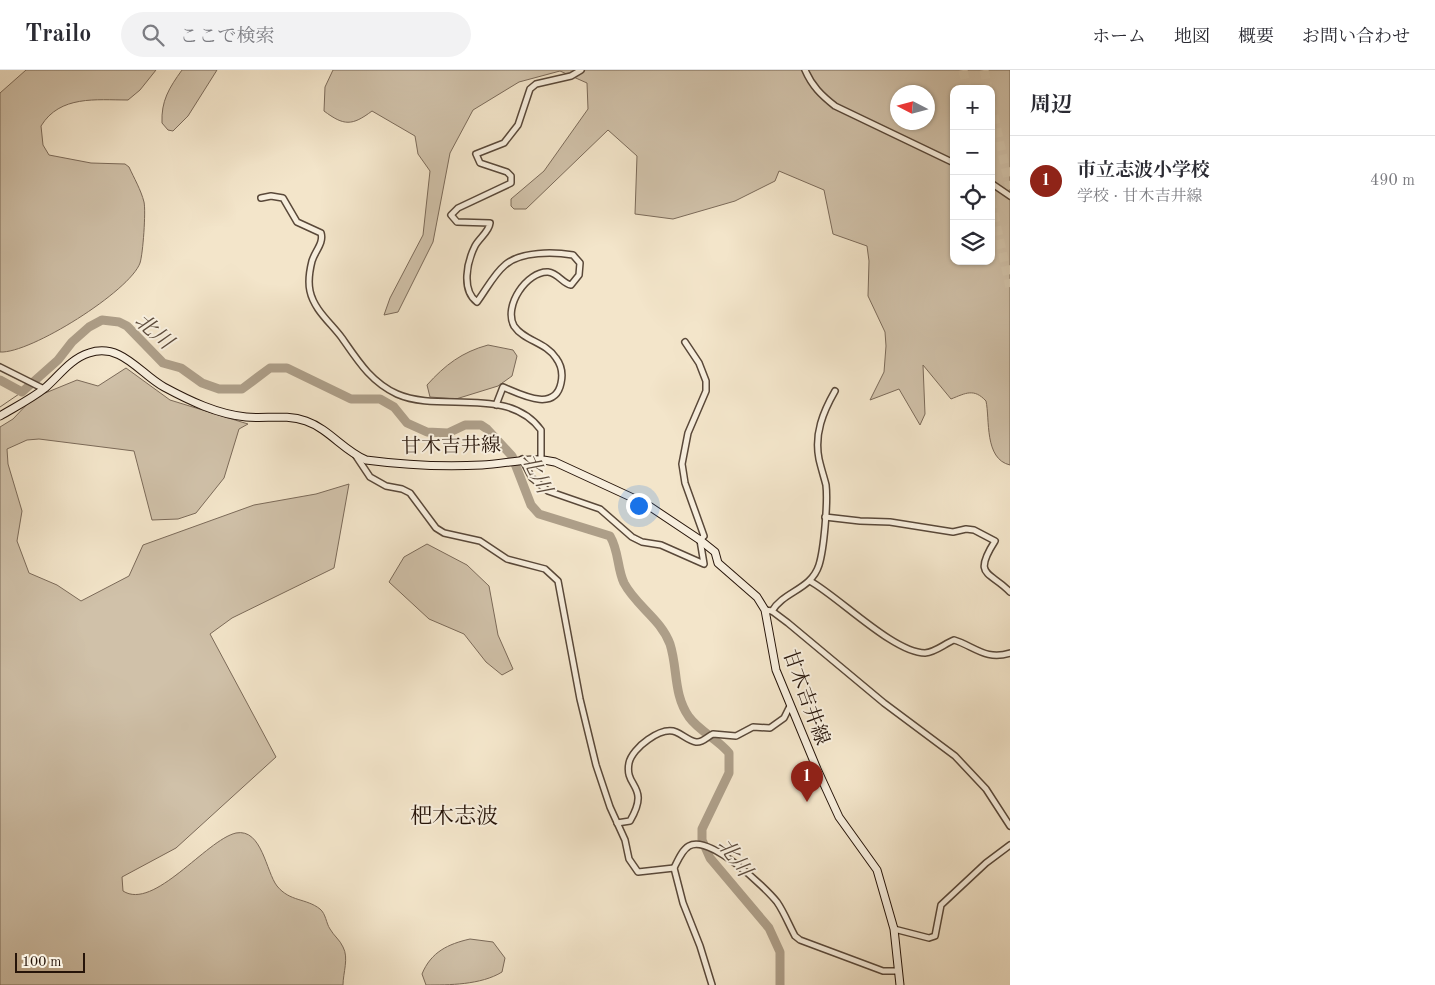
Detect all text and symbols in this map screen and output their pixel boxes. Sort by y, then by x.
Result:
search box [121,12,471,57]
icon: search [139,21,167,49]
text: Trailo [25,23,91,47]
text: ここで検索 [179,28,274,47]
text: ホーム [1092,28,1146,46]
text: 地図 [1174,28,1210,46]
text: 概要 [1238,28,1274,46]
text: お問い合わせ [1302,28,1410,46]
north arrow [890,85,935,130]
map controls [950,85,995,265]
button: + [950,85,995,130]
text: 周辺 [1030,95,1072,116]
button: − [950,130,995,175]
text: 市立志波小学校 [1077,162,1210,181]
text: 1 [1041,173,1051,189]
text: 490 m [1370,173,1415,189]
button: locate [950,175,995,220]
text: 学校 · 甘木吉井線 [1077,189,1202,205]
button: layers [950,220,995,265]
water label: 北川 [130,310,178,355]
street label: 甘木吉井線 [401,434,501,458]
water label: 北川 [517,450,556,499]
your location [626,493,652,519]
street label: 甘木吉井線 [779,647,833,748]
pin: 1 [791,761,823,802]
district label: 杷木志波 [410,804,498,828]
water label: 北川 [713,834,757,883]
scale bar [15,950,85,973]
text: 100 m [22,955,61,969]

